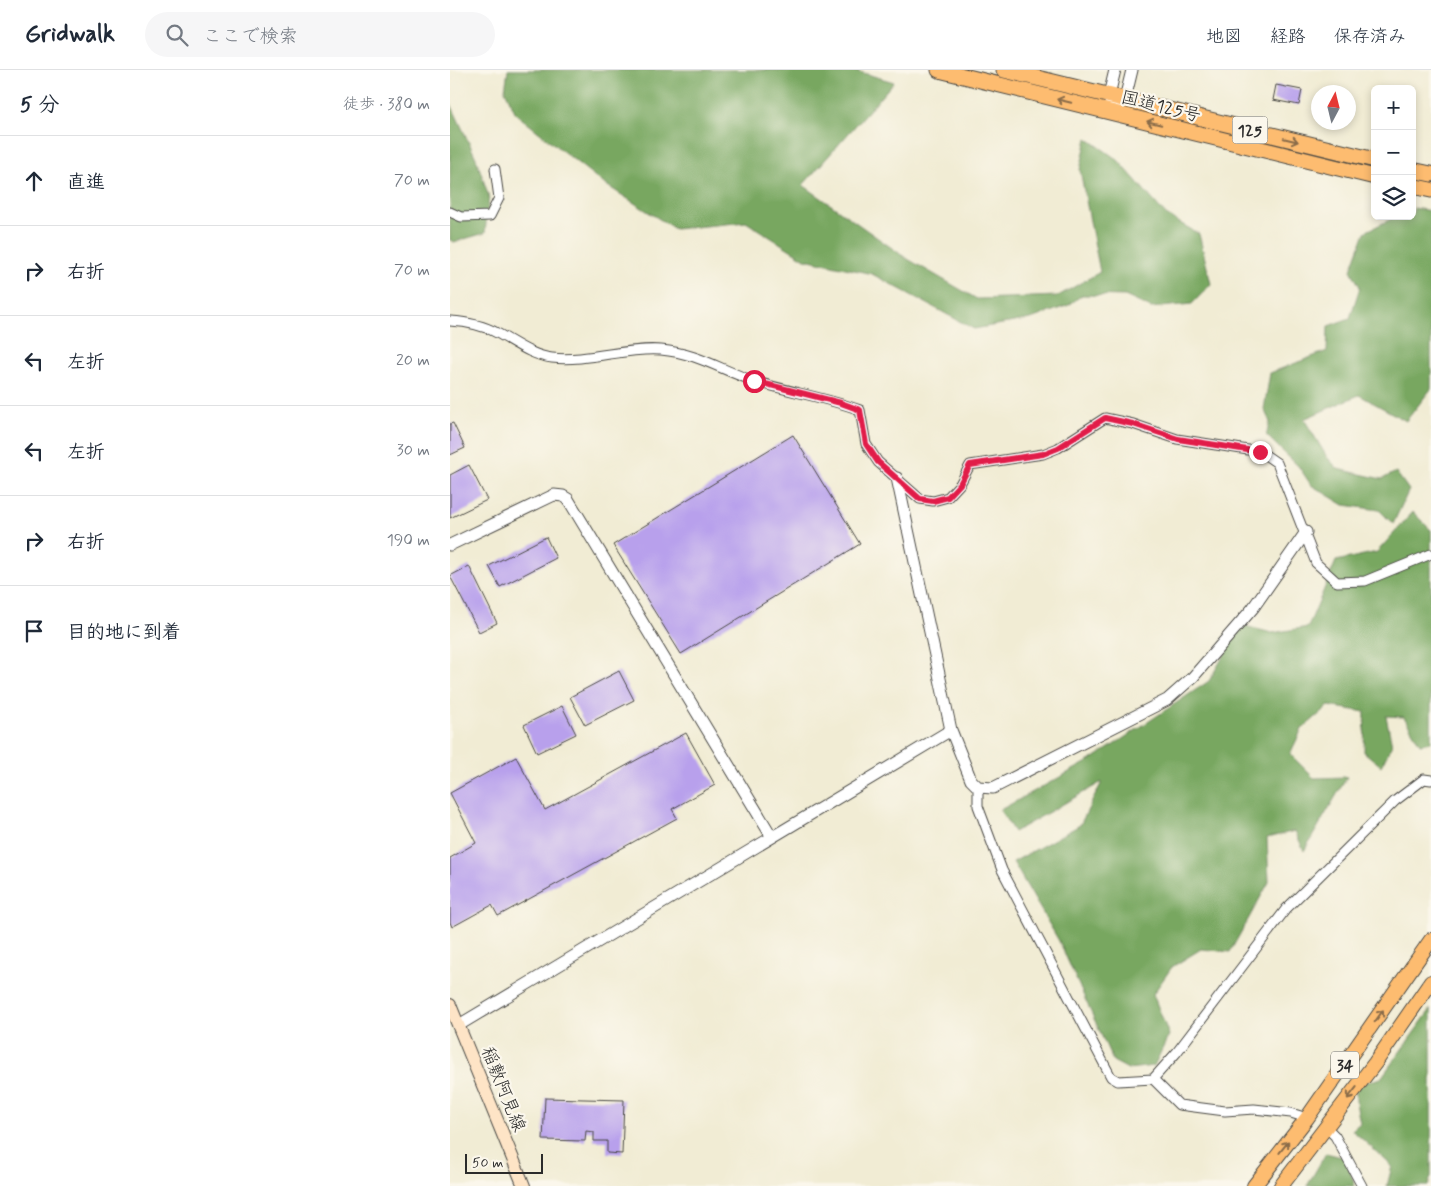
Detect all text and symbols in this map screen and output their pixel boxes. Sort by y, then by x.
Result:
search box [145,12,495,57]
text: Gridwalk [25,19,115,50]
icon: search [163,21,191,49]
text: ここで検索 [203,24,298,49]
text: 地図 [1206,25,1242,49]
text: 経路 [1270,25,1306,49]
text: 保存済み [1334,25,1406,49]
street label: 国道125号 [1118,85,1203,128]
north arrow [1311,85,1356,130]
map controls [1371,85,1416,220]
button: + [1371,85,1416,130]
text: 5 分 [20,91,59,119]
text: 徒歩 · 380 m [343,94,430,115]
one-way arrow [1057,96,1073,105]
road number: 125 [1232,116,1268,144]
one-way arrow [1146,118,1162,127]
button: − [1371,130,1416,175]
one-way arrow [1283,136,1299,145]
icon: ahead [20,167,48,195]
text: 直進 [67,170,105,195]
text: 70 m [394,170,430,191]
button: layers [1371,175,1416,220]
icon: right [20,257,48,285]
text: 右折 [67,260,105,285]
text: 70 m [394,260,430,281]
icon: left [20,347,48,375]
text: 左折 [67,350,105,375]
text: 20 m [396,350,430,371]
route start [743,370,766,393]
icon: left [20,437,48,465]
text: 左折 [67,440,105,465]
text: 30 m [397,440,430,461]
route end [1249,441,1272,464]
icon: right [20,527,48,555]
text: 右折 [67,530,105,555]
text: 190 m [387,530,430,551]
icon: arrive [20,617,48,645]
text: 目的地に到着 [67,620,181,645]
one-way arrow [1374,1009,1384,1023]
street label: 稲敷阿見線 [475,1043,531,1136]
road number: 34 [1331,1052,1359,1078]
one-way arrow [1347,1086,1357,1100]
one-way arrow [1279,1140,1289,1154]
scale bar [465,1151,542,1174]
text: 50 m [472,1154,503,1172]

